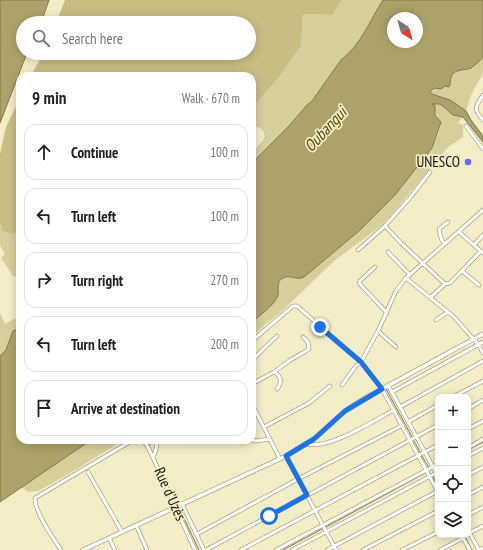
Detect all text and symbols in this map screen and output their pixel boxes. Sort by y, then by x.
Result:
north arrow [387,12,423,48]
search box [16,16,256,60]
icon: search [30,27,52,49]
text: Search here [62,29,123,48]
text: 9 min [32,87,66,109]
text: Walk · 670 m [182,90,240,107]
water label: Oubangui [299,101,352,155]
icon: ahead [33,141,55,163]
text: Continue [71,143,118,162]
text: 100 m [210,144,239,161]
place label: UNESCO [416,152,460,171]
marker: UNESCO [463,157,473,167]
icon: left [33,205,55,227]
text: Turn left [71,207,116,226]
text: 100 m [210,208,239,225]
icon: right [33,269,55,291]
text: Turn right [71,271,123,290]
text: 270 m [210,272,239,289]
route end [311,318,329,336]
icon: left [33,333,55,355]
text: Turn left [71,335,116,354]
text: 200 m [210,336,239,353]
map controls [435,394,471,538]
button: + [435,394,471,430]
icon: arrive [33,397,55,419]
text: Arrive at destination [71,399,180,418]
button: − [435,430,471,466]
street label: Rue d'Uzès [150,464,191,524]
button: locate [435,466,471,502]
button: layers [435,502,471,538]
route start [260,507,278,525]

